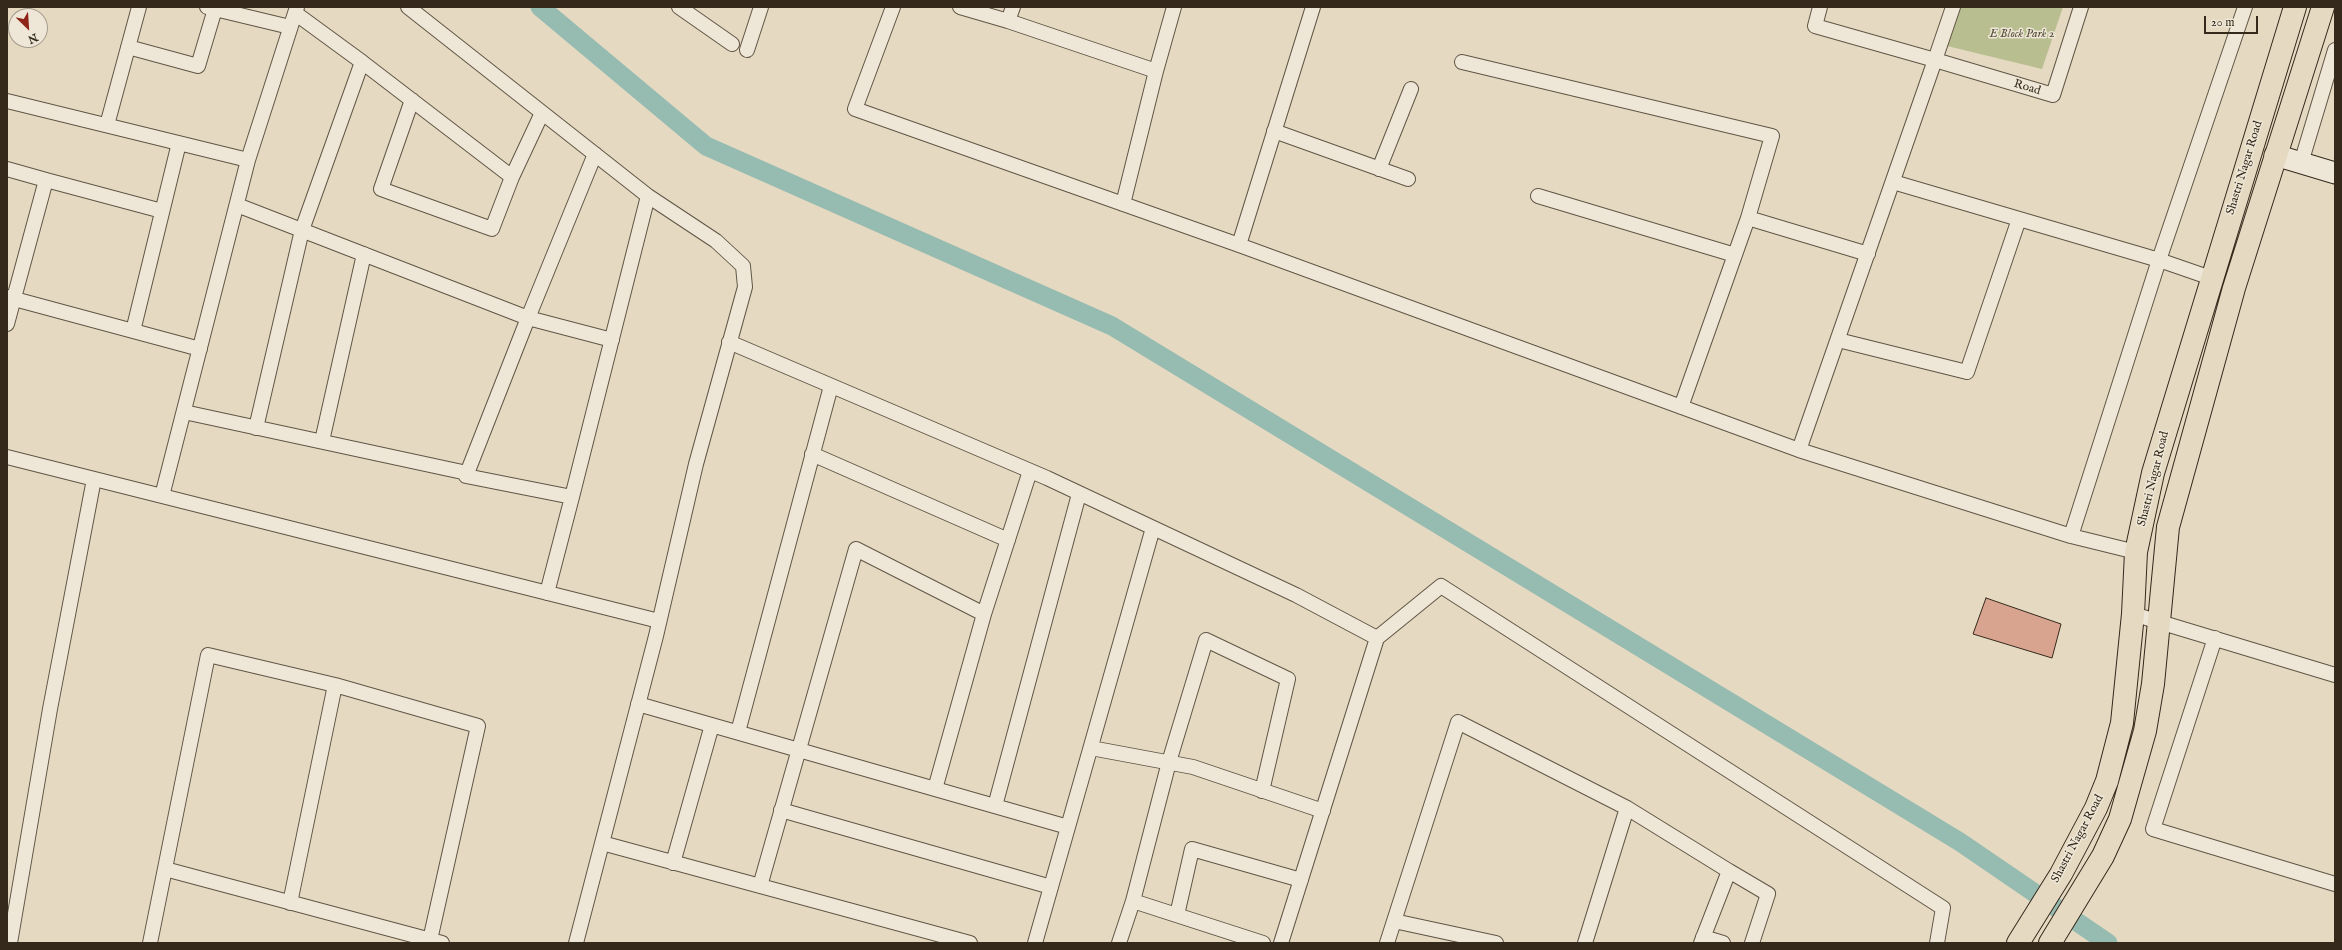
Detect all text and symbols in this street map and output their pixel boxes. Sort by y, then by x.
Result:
north arrow [8,8,48,48]
scale bar [2206,8,2260,34]
text: 20 m [2211,15,2234,30]
park label: E Block Park 2 [1990,28,2054,42]
text: N [25,30,40,46]
street label: Road [2012,77,2042,99]
street label: Shastri Nagar Road [2224,119,2266,217]
street label: Shastri Nagar Road [2135,430,2173,528]
street label: Shastri Nagar Road [2049,793,2107,885]

